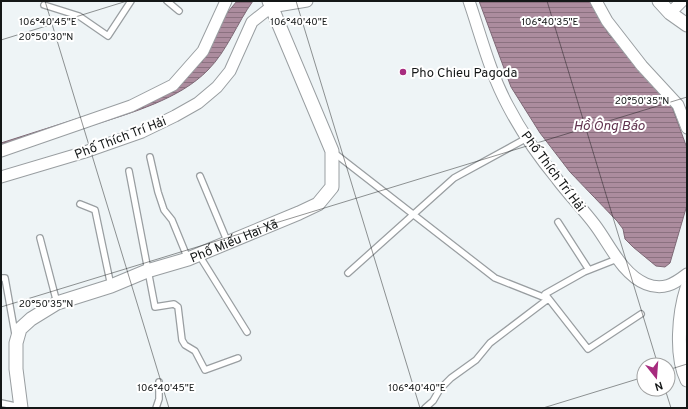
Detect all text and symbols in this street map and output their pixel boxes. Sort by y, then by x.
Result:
text: 106°40'45"E [19,16,77,29]
text: 106°40'40"E [270,16,328,29]
text: 106°40'35"E [521,16,579,29]
text: 20°50'30"N [19,31,73,44]
place label: Pho Chieu Pagoda [411,66,517,82]
marker: Pho Chieu Pagoda [398,67,408,77]
text: 20°50'35"N [615,95,669,108]
street label: Phố Thích Trí Hải [72,113,169,164]
water label: Hồ Ông Báo [573,117,645,135]
street label: Phố Thích Trí Hải [517,128,589,216]
street label: Phố Miếu Hai Xã [188,217,281,267]
text: 20°50'35"N [19,298,73,311]
north arrow [636,357,676,397]
text: N [653,378,664,393]
text: 106°40'45"E [137,382,195,395]
text: 106°40'40"E [388,382,446,395]

